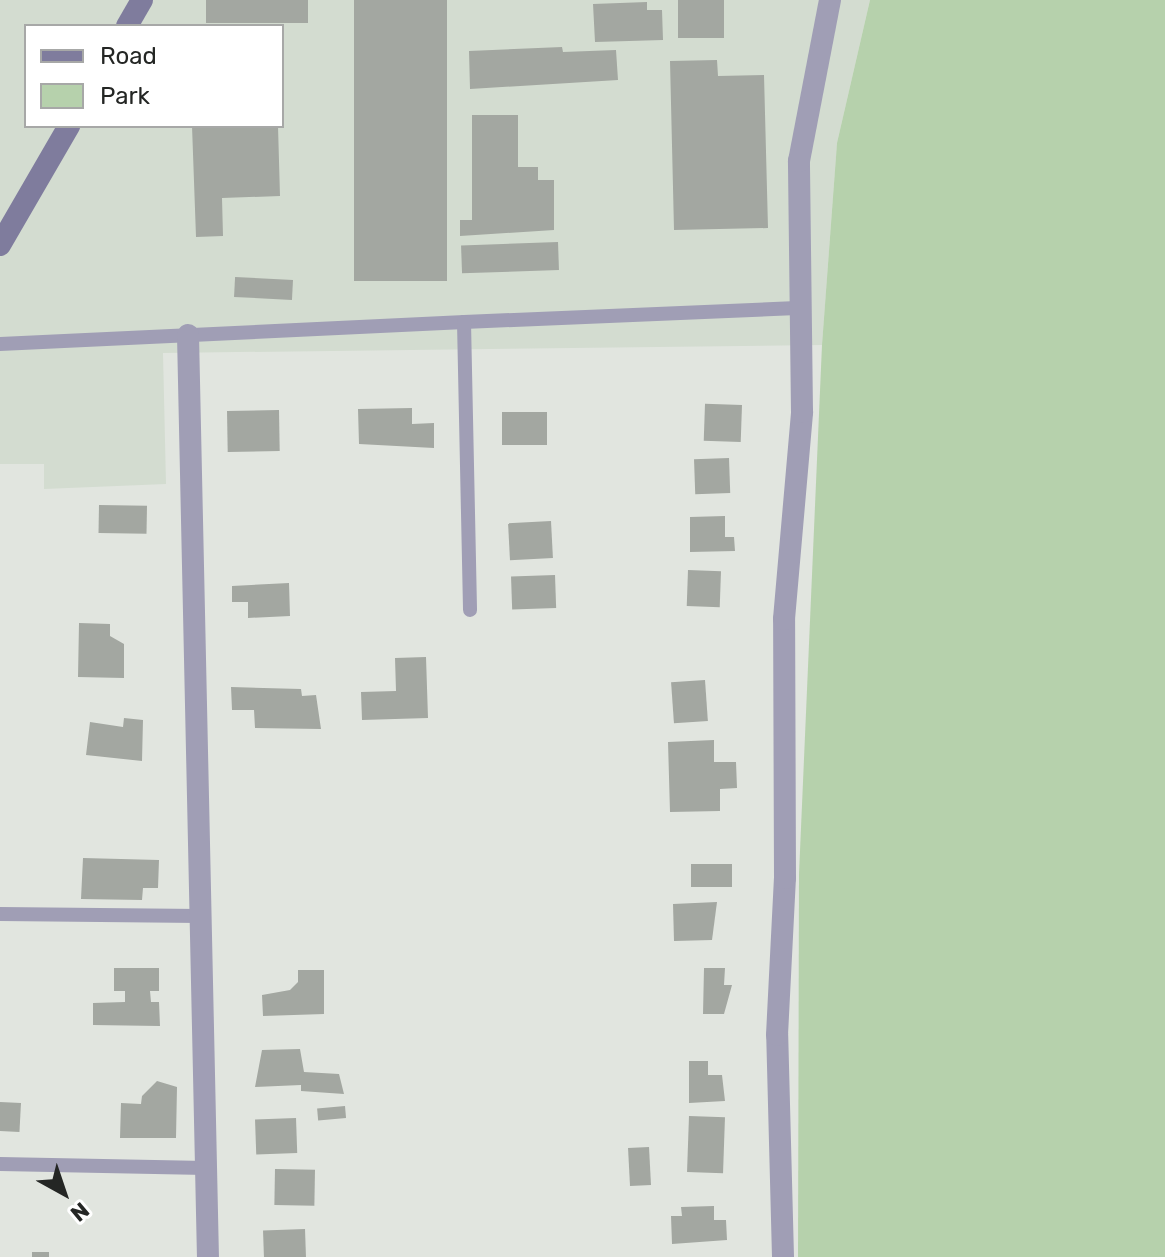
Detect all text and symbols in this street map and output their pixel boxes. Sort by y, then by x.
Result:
legend [24,24,284,128]
text: Road [100,42,157,70]
text: Park [100,82,150,110]
north arrow [24,1153,104,1233]
text: N [65,1196,94,1227]

